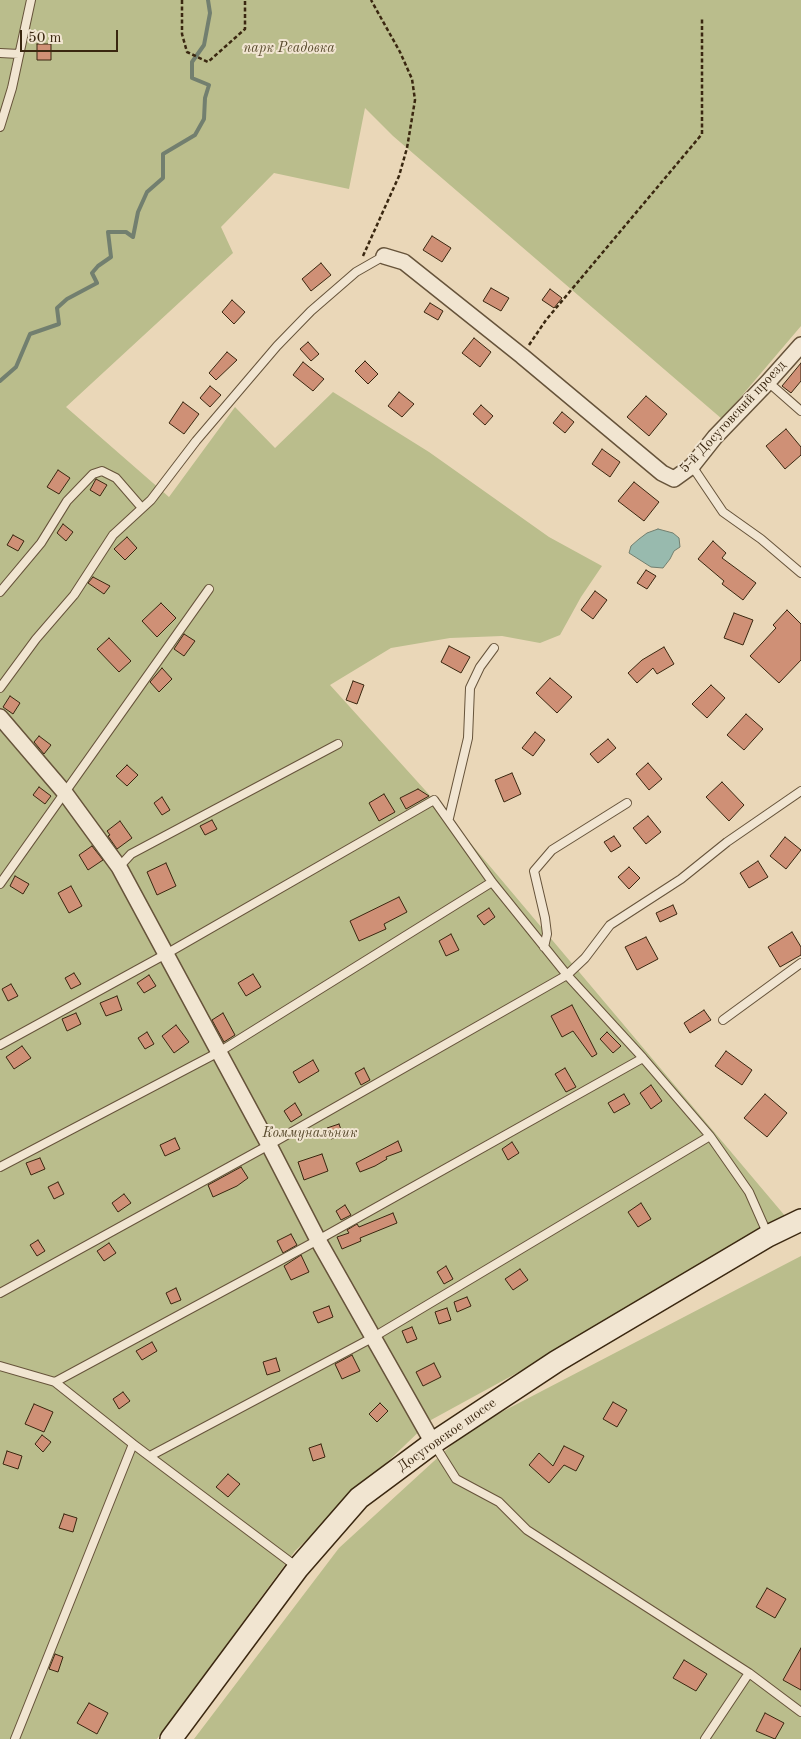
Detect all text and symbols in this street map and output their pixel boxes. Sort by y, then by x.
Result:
scale bar [22,20,120,52]
text: 50 m [28,31,62,46]
park label: парк Реадовка [243,40,335,56]
street label: 5-й Досуговский проезд [676,357,790,477]
park label: Коммунальник [262,1125,358,1141]
street label: Досуговское шоссе [394,1395,500,1475]

